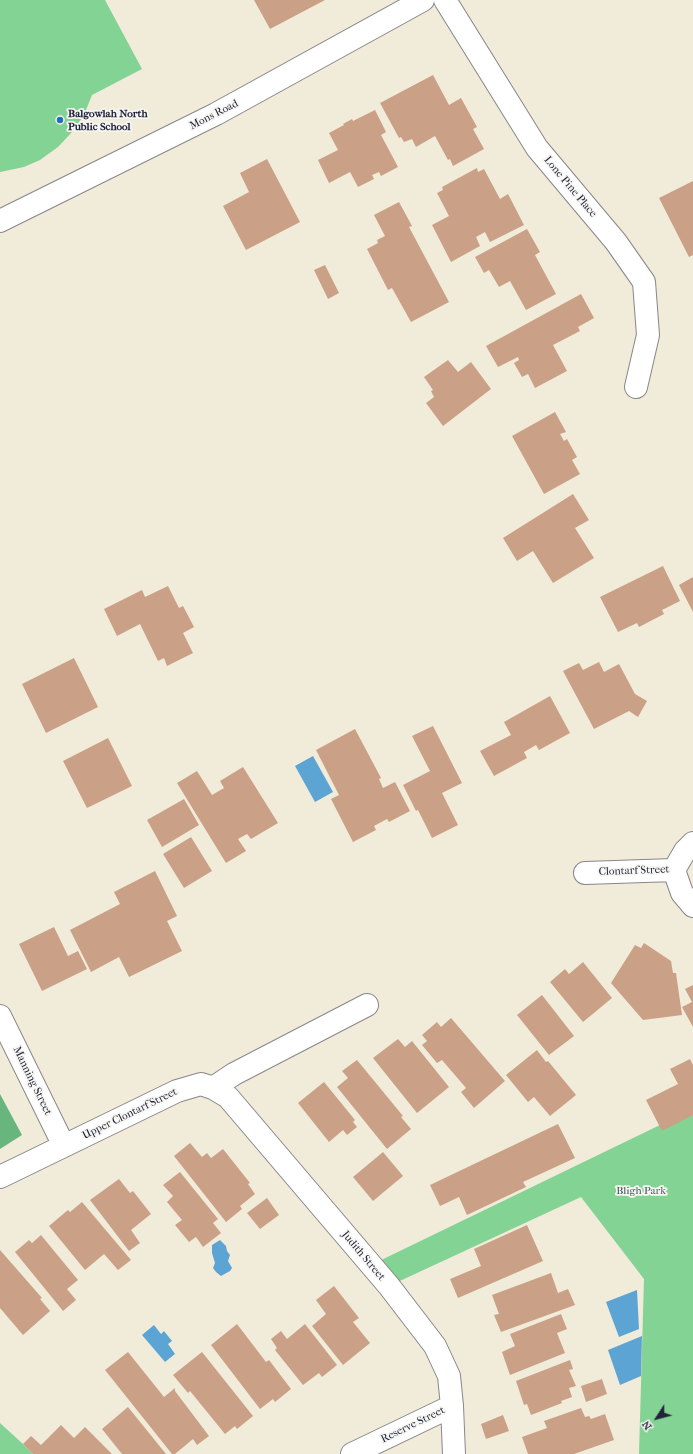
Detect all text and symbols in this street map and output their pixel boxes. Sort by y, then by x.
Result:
street label: Mons Road [188,97,240,133]
place label: Balgowlah North Public School [68,107,148,133]
marker: Balgowlah North Public School [55,115,65,125]
street label: Lone Pine Place [541,154,599,220]
street label: Clontarf Street [598,863,670,879]
street label: Manning Street [10,1044,54,1118]
street label: Upper Clontarf Street [80,1085,180,1143]
park label: Bligh Park [616,1184,666,1198]
street label: Judith Street [338,1228,388,1284]
north arrow [637,1398,677,1438]
street label: Reserve Street [379,1404,447,1446]
text: N [639,1418,655,1433]

